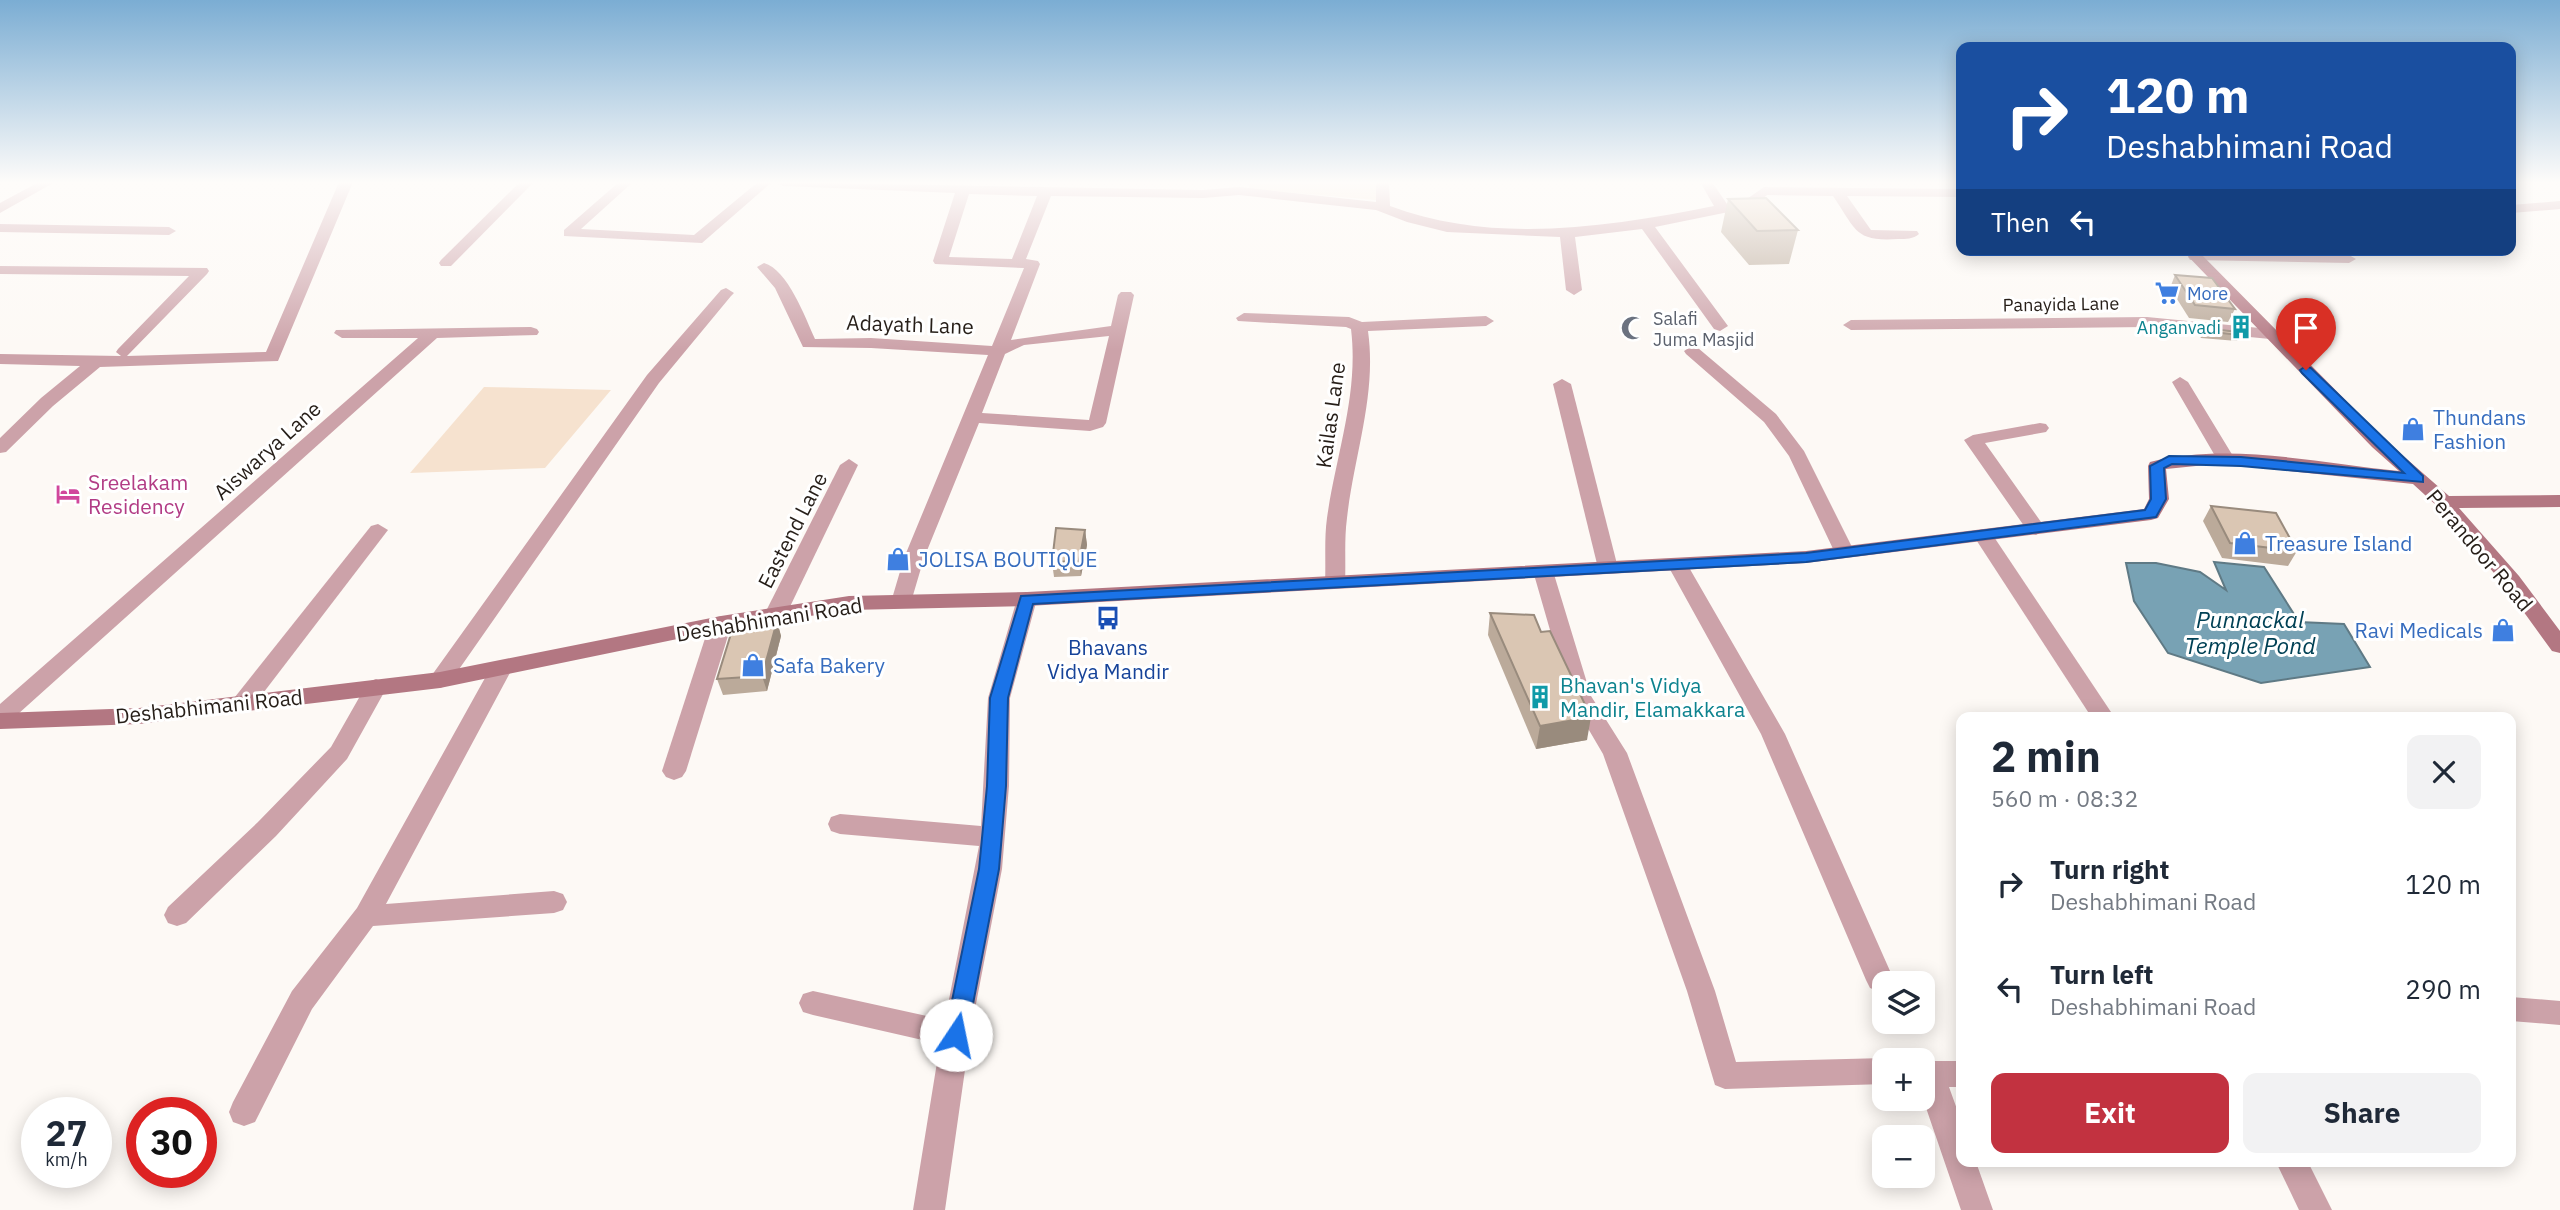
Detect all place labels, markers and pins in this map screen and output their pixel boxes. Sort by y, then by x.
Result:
supermarket icon: More [2153,279,2181,307]
place label: More [2187,282,2228,305]
pin [2276,298,2336,370]
place label: Salafi Juma Masjid [1653,307,1754,351]
building icon: Anganvadi [2227,313,2255,341]
mosque icon: Salafi Juma Masjid [1619,314,1647,342]
place label: Anganvadi [2137,316,2221,339]
place label: Thundans Fashion [2433,403,2526,455]
shop icon: Thundans Fashion [2399,415,2427,443]
place label: Sreelakam Residency [88,468,188,520]
hotel icon: Sreelakam Residency [54,480,82,508]
shop icon: Treasure Island [2231,529,2259,557]
place label: Treasure Island [2265,529,2412,557]
shop icon: JOLISA BOUTIQUE [884,545,912,573]
place label: JOLISA BOUTIQUE [918,545,1098,573]
bus stop icon: Bhavans Vidya Mandir [1094,604,1122,632]
place label: Ravi Medicals [2354,616,2483,644]
shop icon: Ravi Medicals [2489,616,2517,644]
place label: Bhavans Vidya Mandir [1047,633,1169,685]
shop icon: Safa Bakery [739,651,767,679]
place label: Safa Bakery [773,651,885,679]
place label: Bhavan's Vidya Mandir, Elamakkara [1560,671,1745,723]
building icon: Bhavan's Vidya Mandir, Elamakkara [1526,683,1554,711]

